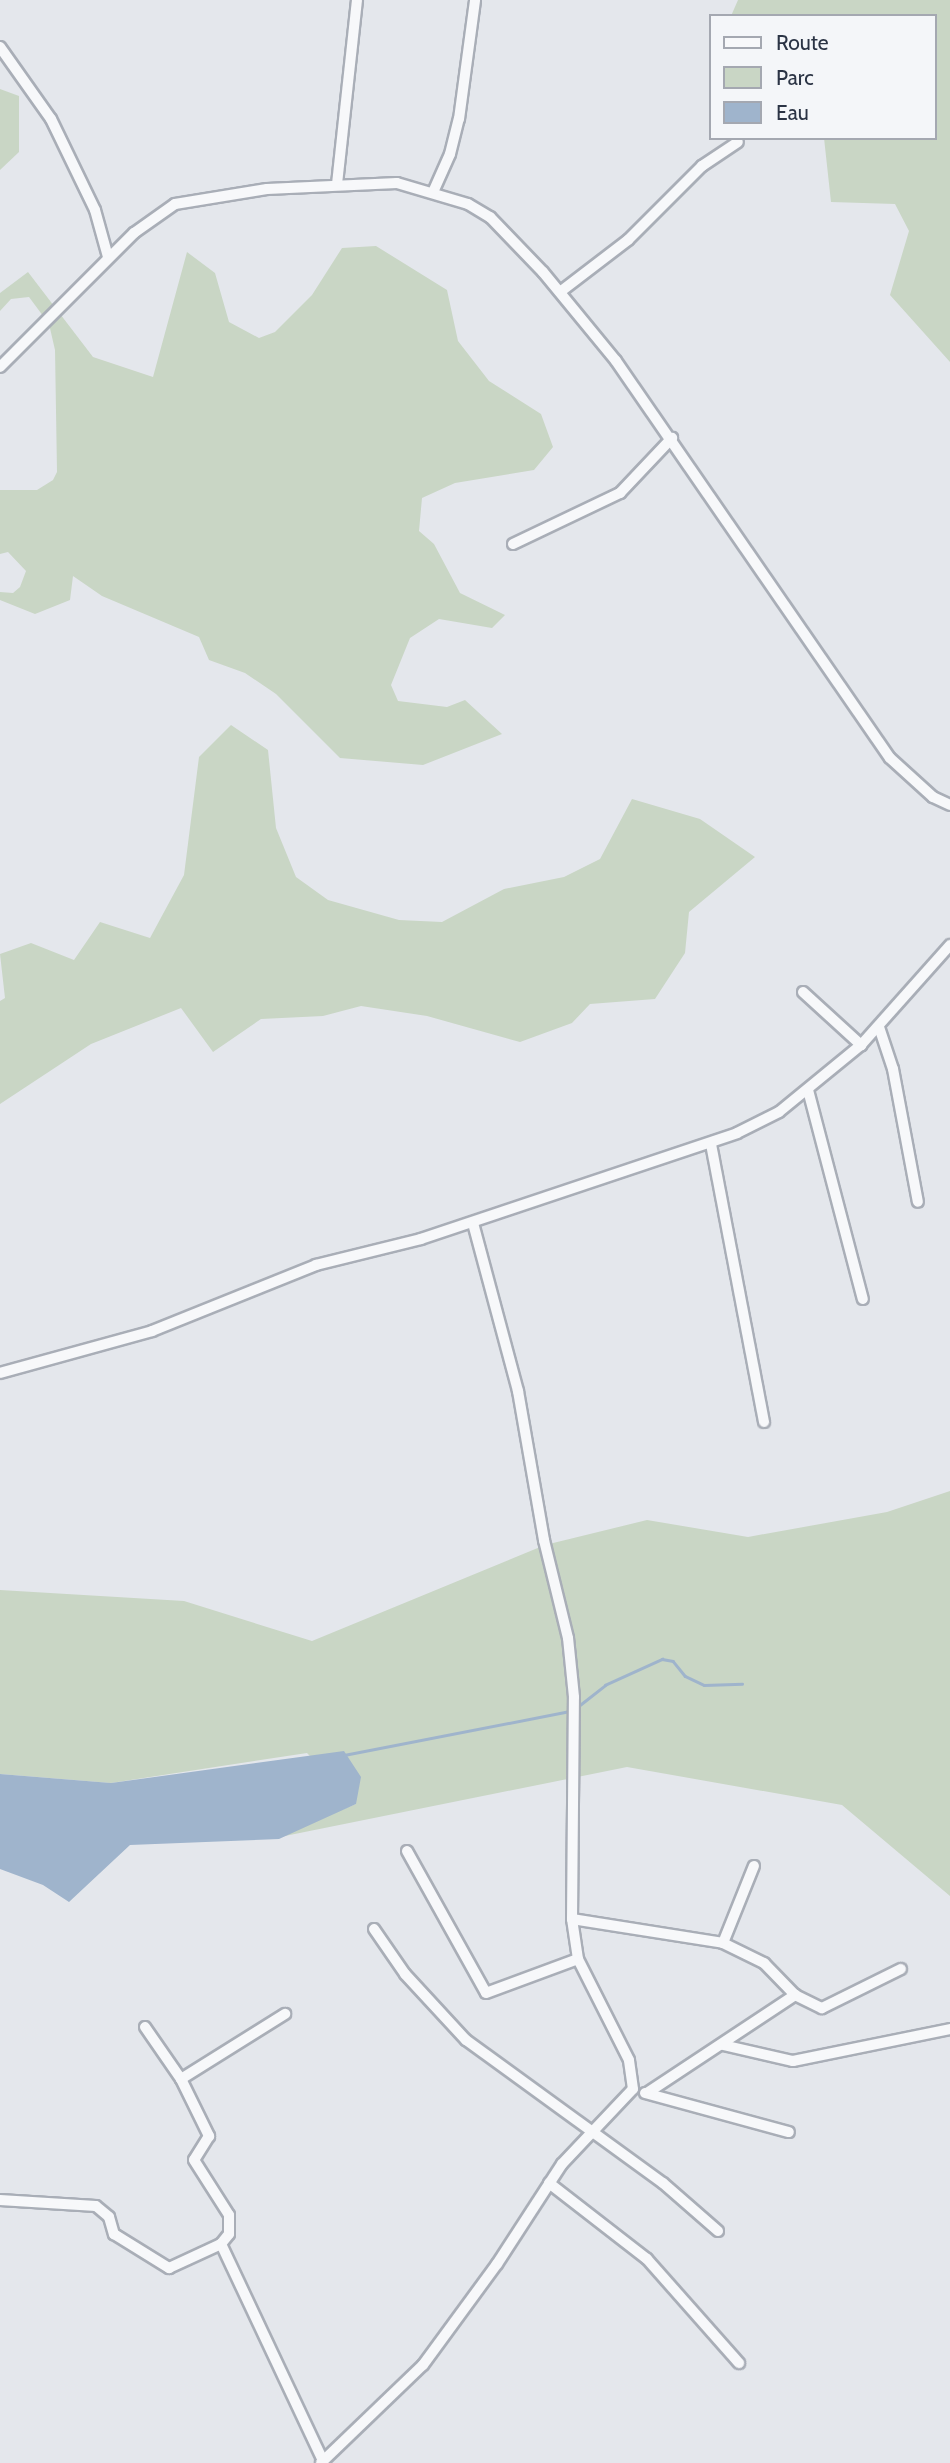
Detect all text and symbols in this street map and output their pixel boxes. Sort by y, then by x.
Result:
legend [708,14,936,140]
text: Route [776,30,829,55]
text: Parc [776,65,814,90]
text: Eau [776,100,809,125]

